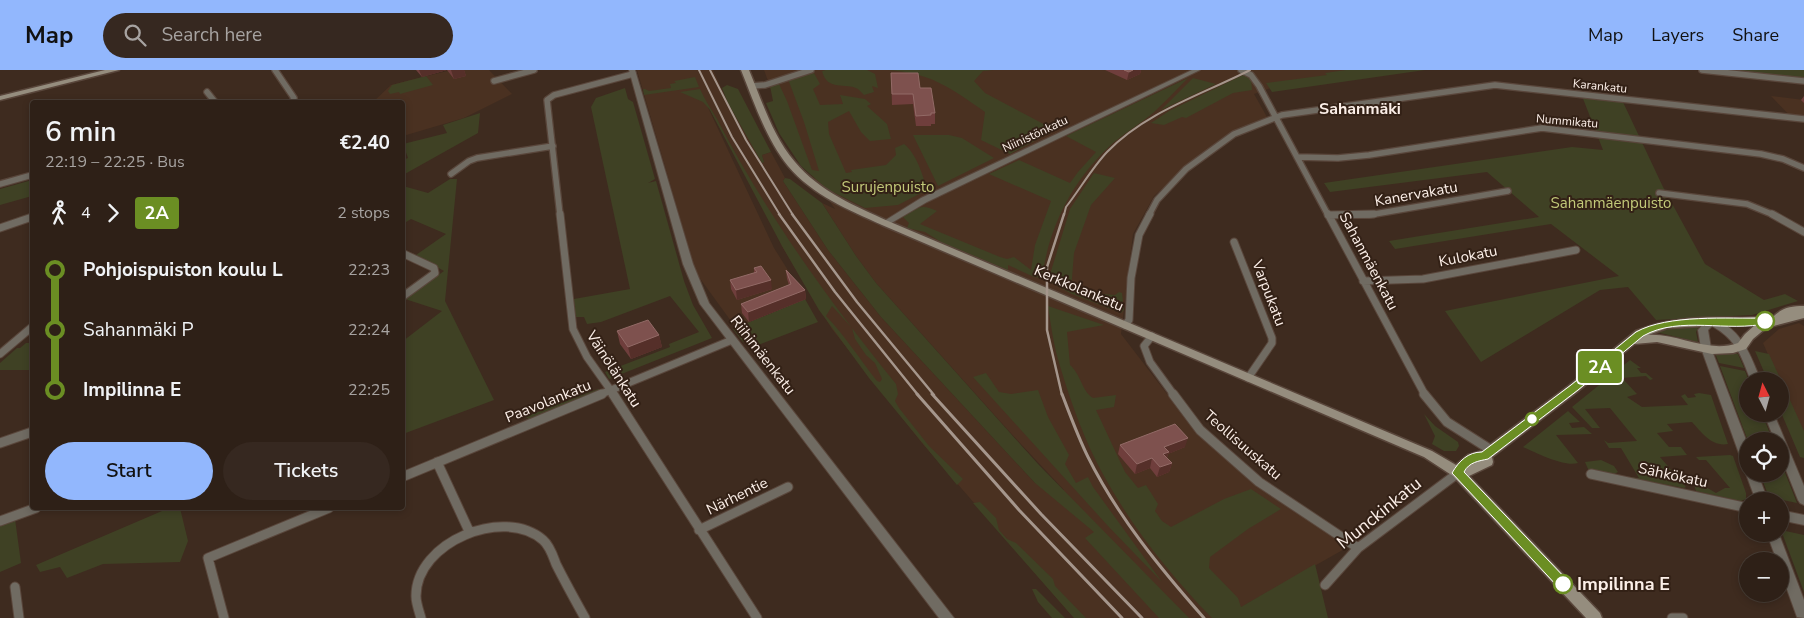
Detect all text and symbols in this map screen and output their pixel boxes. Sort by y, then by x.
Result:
search box [103,13,453,58]
text: Map [25,19,73,51]
icon: search [121,21,149,49]
text: Search here [161,22,262,48]
text: Map [1588,23,1623,47]
text: Layers [1651,23,1704,47]
text: Share [1732,23,1779,47]
street label: Karankatu [1572,75,1628,97]
district label: Sahanmäki [1319,98,1401,120]
street label: Nummikatu [1535,110,1599,132]
street label: Niinistönkatu [1000,112,1070,156]
text: 6 min [45,113,116,151]
text: €2.40 [340,130,390,156]
text: 22:19 – 22:25 · Bus [45,151,185,173]
park label: Surujenpuisto [842,177,934,197]
street label: Kanervakatu [1373,177,1459,211]
park label: Sahanmäenpuisto [1551,193,1671,213]
icon: walk [45,199,73,227]
icon: forward [99,199,127,227]
text: 2A [145,201,169,225]
text: 4 [81,202,91,224]
text: 2 stops [337,202,390,224]
street label: Sahanmäenkatu [1335,208,1403,314]
street label: Kulokatu [1437,241,1499,271]
street label: Varpukatu [1247,256,1291,329]
text: Pohjoispuiston koulu L [83,257,283,283]
text: 22:23 [348,259,390,281]
street label: Kerkkolankatu [1031,260,1127,316]
street label: Riihimäenkatu [726,311,800,399]
unlabelled marker [1755,311,1775,331]
text: Sahanmäki P [83,317,194,343]
text: 22:24 [348,319,390,341]
street label: Väinölänkatu [581,326,646,411]
line badge: 2A [1578,351,1622,383]
text: 2A [1588,355,1612,379]
north arrow [1739,372,1789,422]
map controls [1739,372,1789,602]
street label: Paavolankatu [502,375,594,427]
text: Impilinna E [83,377,181,403]
text: 22:25 [348,379,390,401]
street label: Teollisuuskatu [1200,406,1286,484]
unlabelled marker [1525,412,1539,426]
button: locate [1739,432,1789,482]
button: Start [45,442,213,500]
button: Tickets [223,442,390,500]
street label: Sähkökatu [1636,458,1710,492]
street label: Munckinkatu [1332,471,1426,555]
street label: Närhentie [703,473,771,519]
button: + [1739,492,1789,542]
button: − [1739,552,1789,602]
place label: Impilinna E [1577,572,1670,596]
marker: Impilinna E [1553,574,1573,594]

